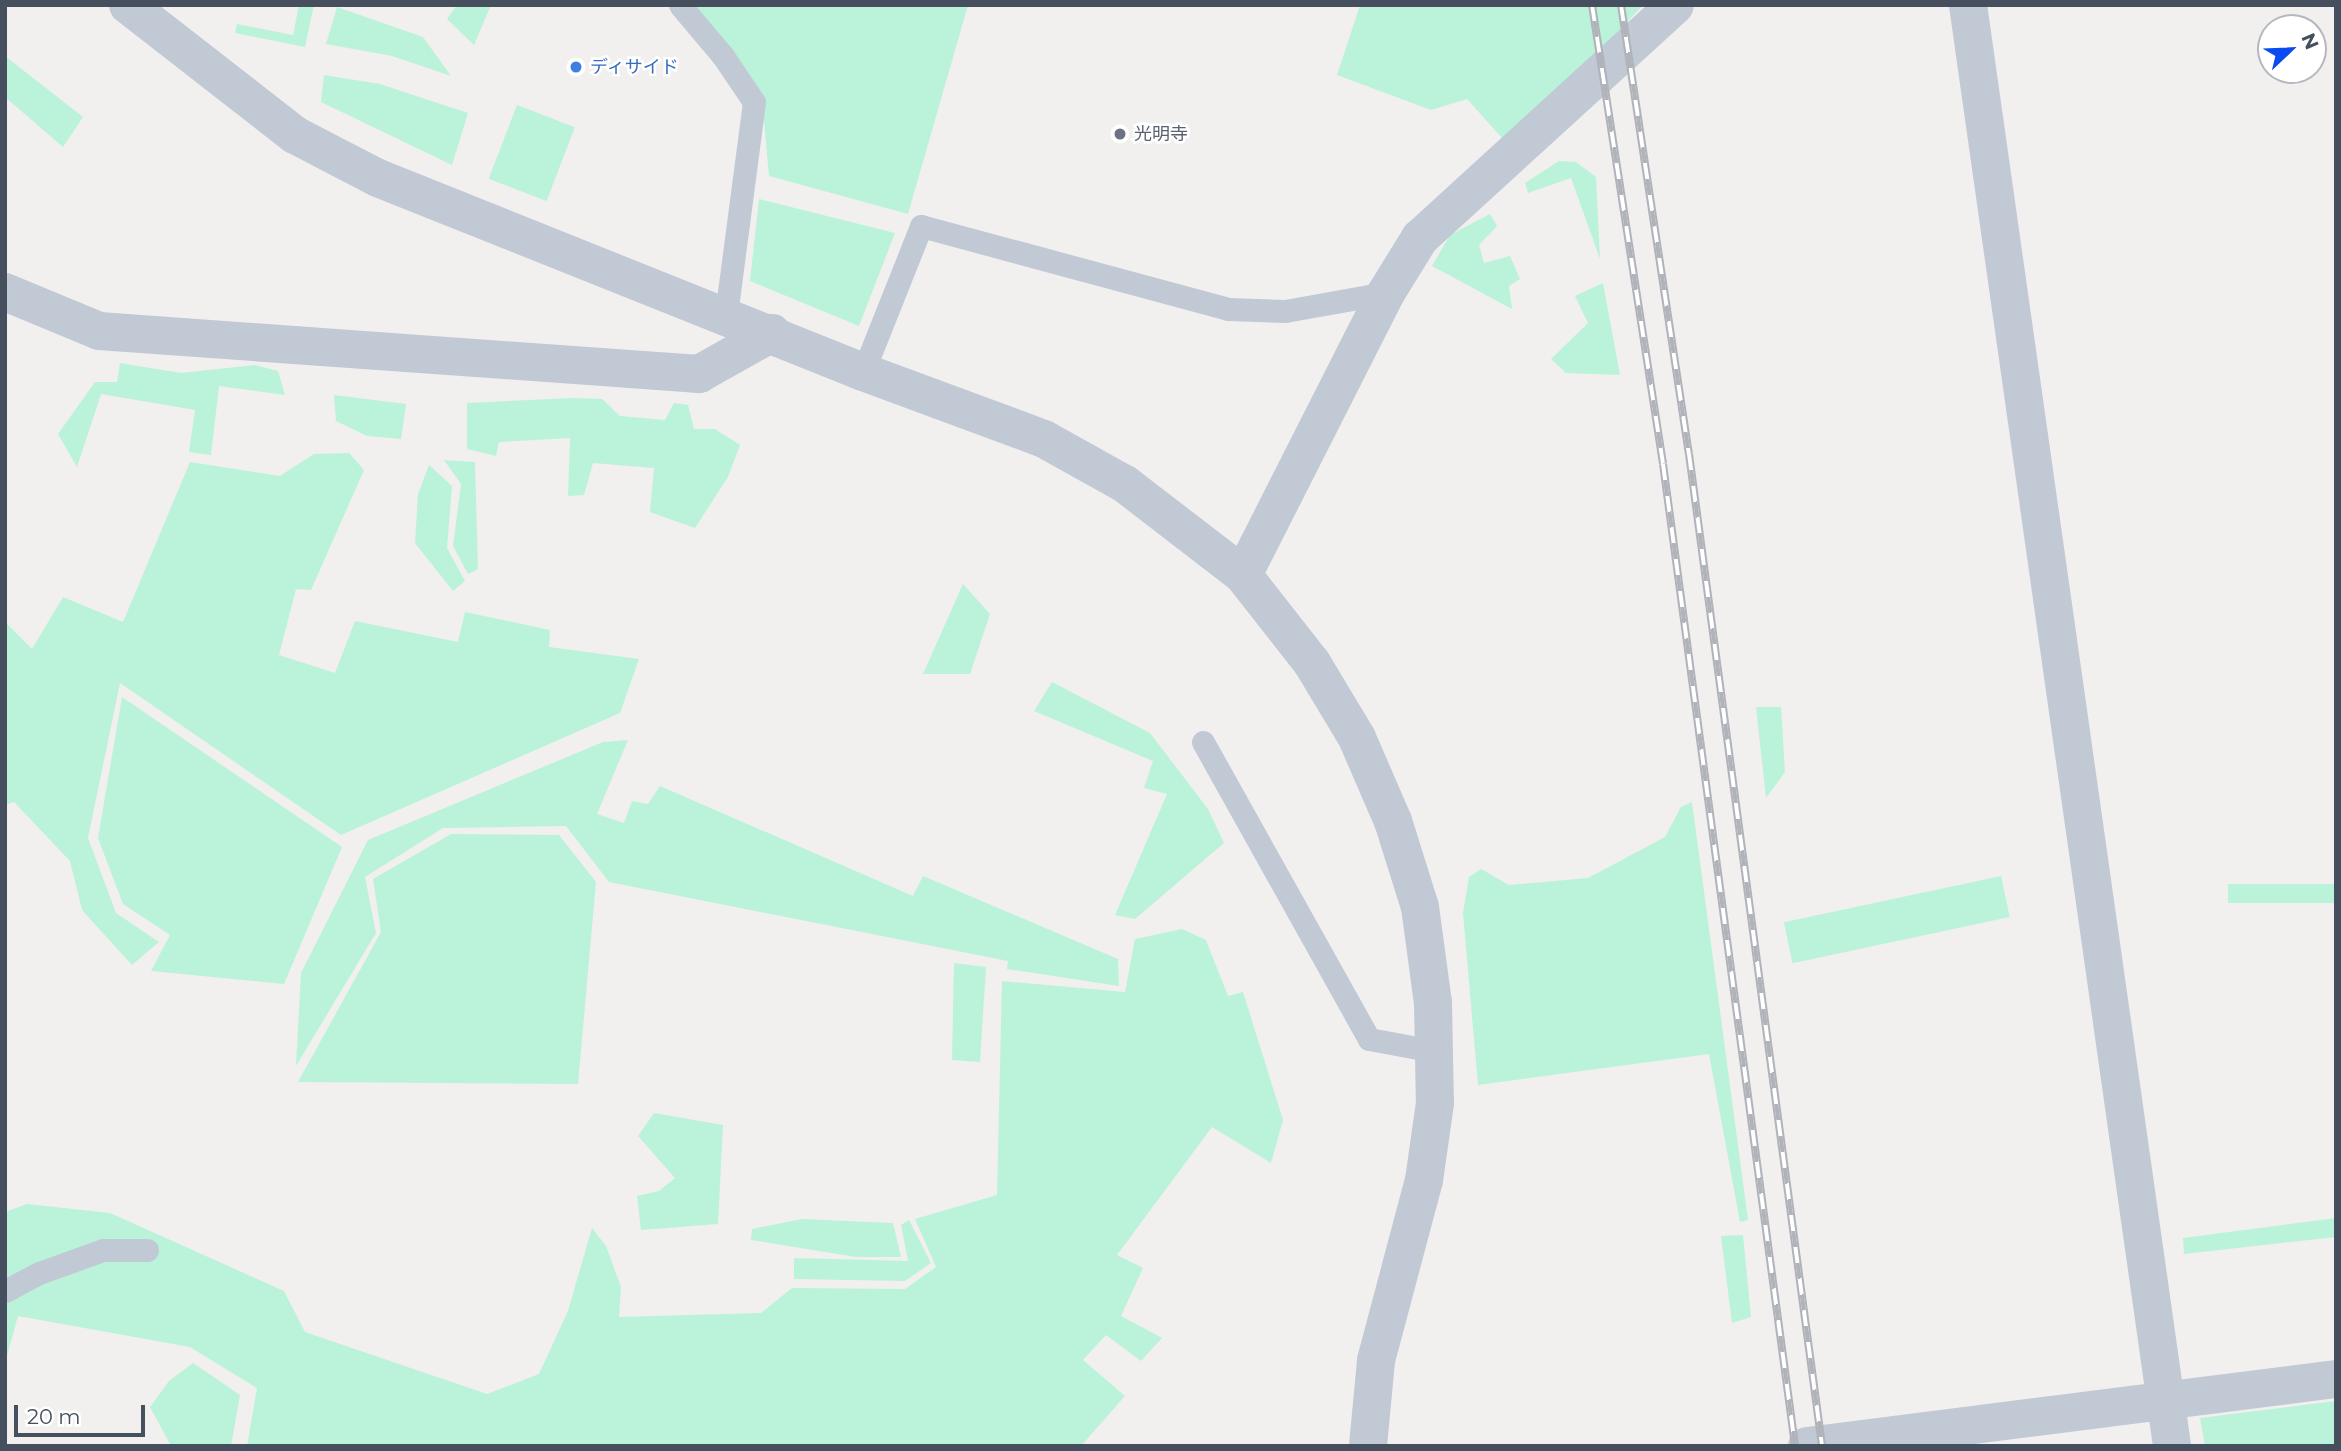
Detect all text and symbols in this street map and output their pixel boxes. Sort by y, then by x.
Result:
north arrow [2257,14,2327,84]
text: N [2296,30,2324,53]
place label: ディサイド [590,56,680,78]
marker: ディサイド [568,59,584,75]
place label: 光明寺 [1134,123,1188,145]
marker: 光明寺 [1112,126,1128,142]
scale bar [18,1392,149,1436]
text: 20 m [27,1404,81,1429]

